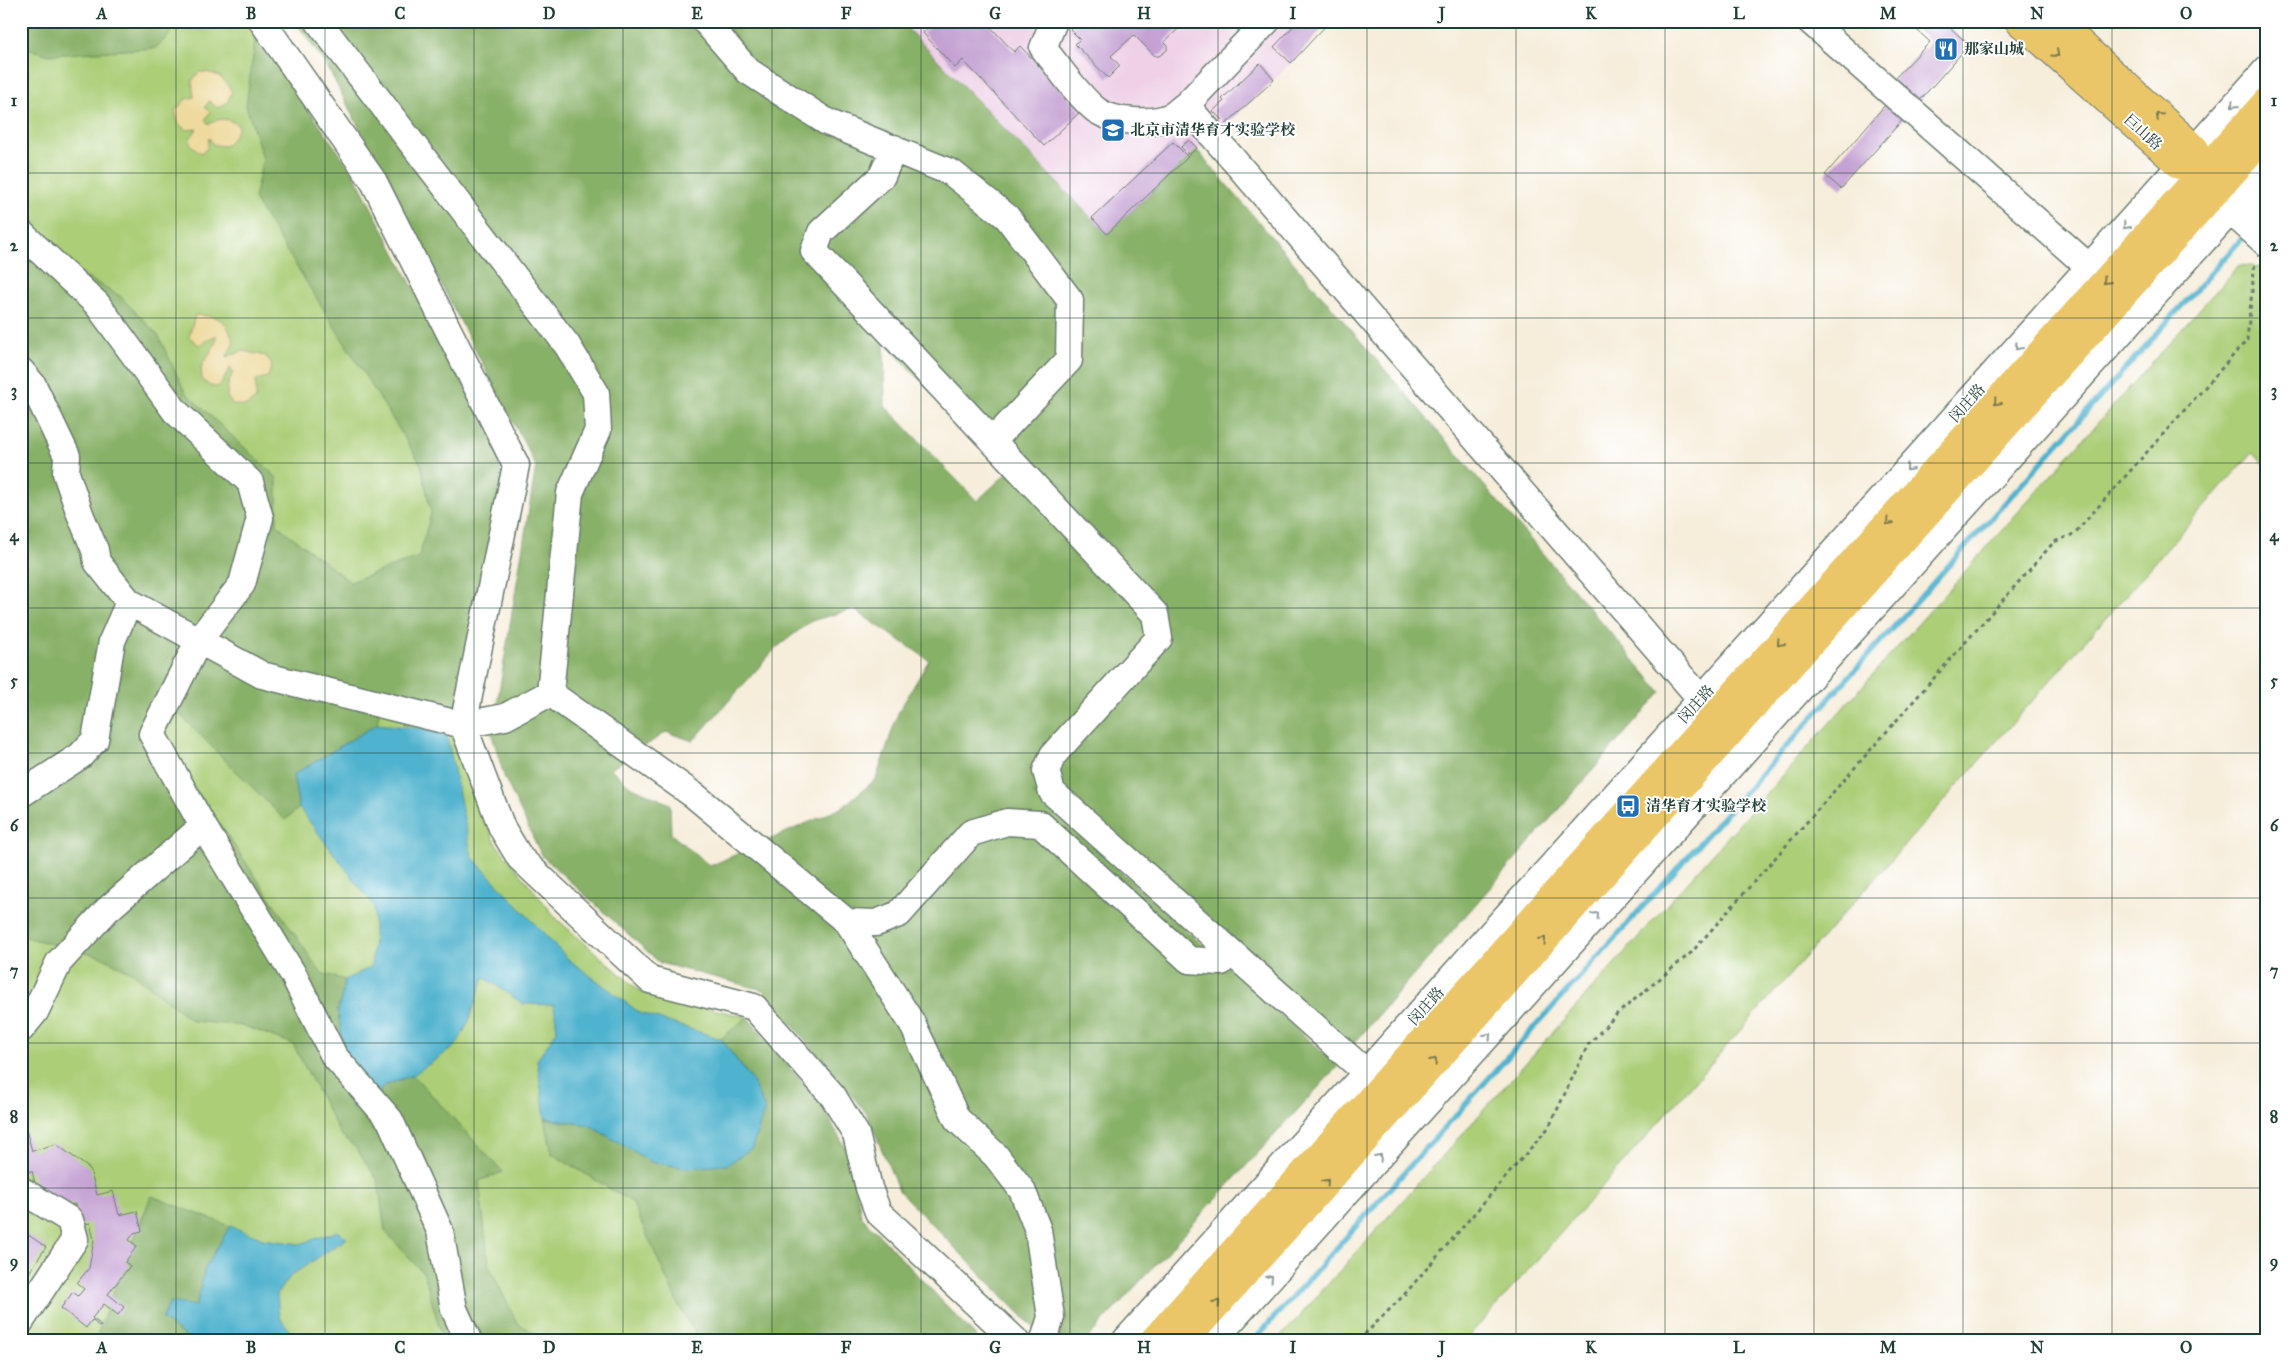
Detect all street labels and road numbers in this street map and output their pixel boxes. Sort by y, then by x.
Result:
street label: 巨山路 [2120,110,2166,154]
street label: 闵庄路 [1945,380,1989,426]
street label: 闵庄路 [1674,681,1718,727]
street label: 闵庄路 [1404,983,1448,1029]

